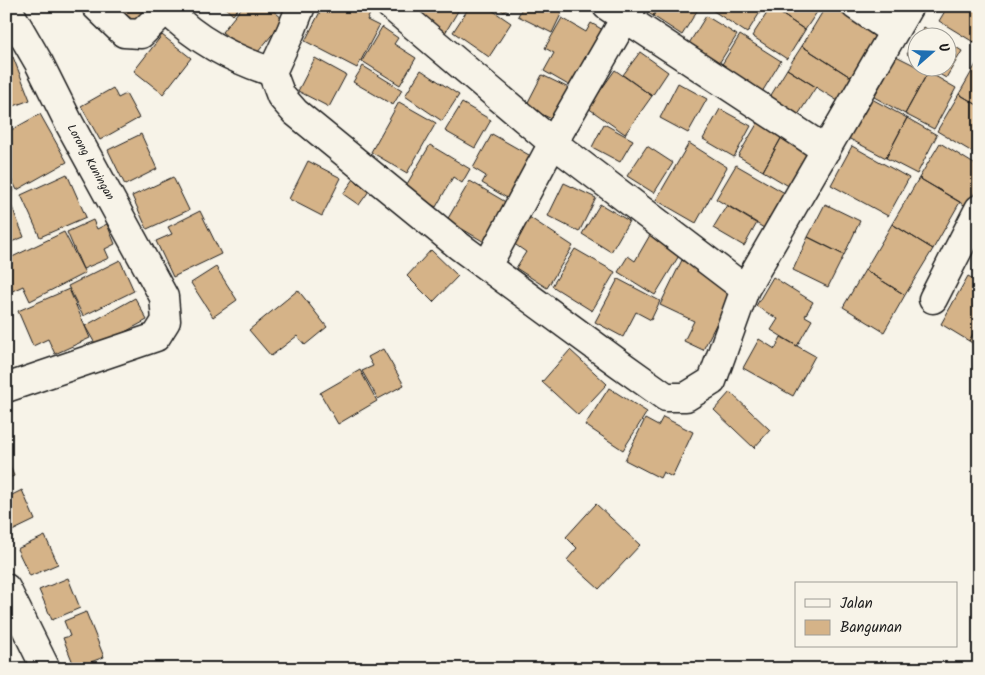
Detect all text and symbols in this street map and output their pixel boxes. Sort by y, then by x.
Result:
north arrow [908,28,958,78]
text: U [932,40,955,56]
street label: Lorong Kuningan [62,121,119,204]
legend [795,582,958,648]
text: Jalan [840,592,873,616]
text: Bangunan [840,616,902,640]

